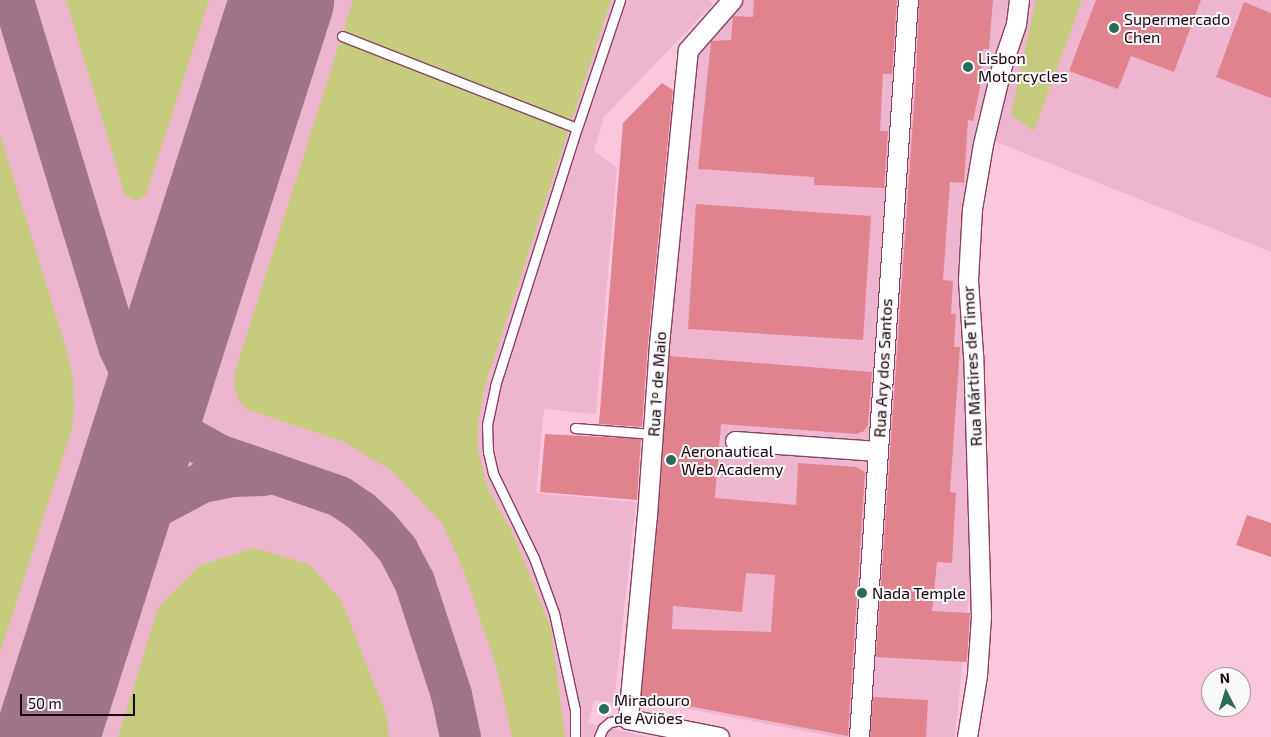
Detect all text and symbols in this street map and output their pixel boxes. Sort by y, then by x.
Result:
place label: Supermercado Chen [1124,9,1230,47]
marker: Supermercado Chen [1108,22,1120,34]
place label: Lisbon Motorcycles [978,48,1068,86]
marker: Lisbon Motorcycles [962,61,974,73]
street label: Rua Mártires de Timor [958,285,986,447]
street label: Rua Ary dos Santos [870,298,896,438]
street label: Rua 1º de Maio [644,331,670,437]
place label: Aeronautical Web Academy [681,441,784,479]
marker: Aeronautical Web Academy [665,454,677,466]
place label: Nada Temple [872,583,966,603]
marker: Nada Temple [856,587,868,599]
north arrow [1201,667,1251,717]
text: N [1219,669,1231,686]
scale bar [22,684,138,716]
place label: Miradouro de Aviões [614,690,690,728]
text: 50 m [28,694,62,712]
marker: Miradouro de Aviões [598,703,610,715]

